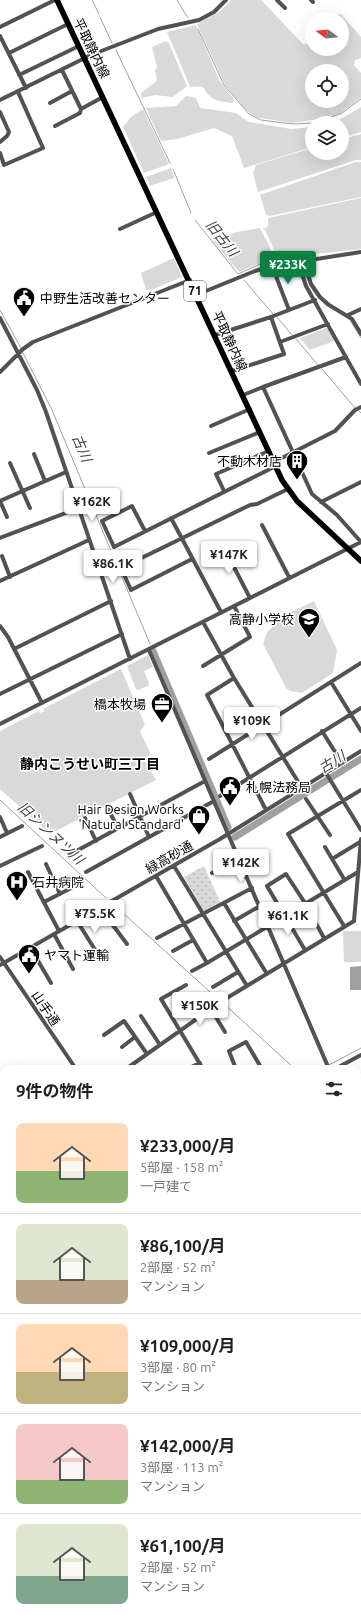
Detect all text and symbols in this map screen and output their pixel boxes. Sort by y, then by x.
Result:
north arrow [305,12,349,56]
map controls [305,12,349,160]
street label: 平取静内線 [71,16,113,80]
button: locate [305,64,349,108]
button: layers [305,116,349,160]
water label: 旧古川 [203,217,243,261]
pin: ¥233K [260,251,316,285]
text: ¥233K [269,257,307,271]
road number: 71 [184,281,206,301]
public building icon: 中野生活改善センター [11,285,37,318]
place label: 中野生活改善センター [40,291,170,305]
street label: 平取静内線 [210,309,250,373]
water label: 古川 [69,432,96,466]
building icon: 不動木材店 [284,448,310,481]
place label: 不動木材店 [217,454,282,468]
pin: ¥162K [64,488,120,522]
text: ¥162K [73,494,111,508]
pin: ¥147K [201,541,257,575]
text: ¥147K [210,547,248,561]
pin: ¥86.1K [80,550,146,584]
text: ¥86.1K [92,556,134,570]
school or university icon: 高静小学校 [296,606,322,639]
place label: 高静小学校 [229,612,294,626]
office icon: 橋本牧場 [149,691,175,724]
place label: 橋本牧場 [94,697,146,711]
pin: ¥109K [224,707,280,741]
text: ¥109K [233,713,271,727]
water label: 古川 [316,747,350,776]
district label: 静内こうせい町三丁目 [20,756,160,772]
public building icon: 札幌法務局 [217,774,243,807]
place label: 札幌法務局 [246,780,311,794]
water label: 旧シンヌツ川 [15,799,89,869]
place label: Hair Design Works 'Natural Standard' [78,802,184,831]
shop icon: Hair Design Works 'Natural Standard' [186,803,212,836]
street label: 緑高砂通 [143,838,195,876]
pin: ¥142K [213,849,269,883]
text: ¥142K [222,855,260,869]
hospital icon: 石井病院 [4,869,30,902]
place label: 石井病院 [32,875,84,889]
pin: ¥75.5K [62,900,128,934]
pin: ¥61.1K [255,902,321,936]
text: ¥75.5K [74,906,116,920]
text: ¥61.1K [267,908,309,922]
public building icon: ヤマト運輸 [16,942,42,975]
place label: ヤマト運輸 [44,948,109,962]
street label: 山手通 [29,988,63,1028]
pin: ¥150K [172,992,228,1026]
text: ¥150K [181,998,219,1012]
icon: filters [323,1078,345,1100]
text: 9件の物件 [16,1081,94,1100]
text: ¥233,000/月 [140,1136,235,1155]
icon: home [48,1139,96,1187]
text: 5部屋 · 158 m² [140,1160,223,1174]
text: 一戸建て [140,1179,192,1193]
text: ¥86,100/月 [140,1236,226,1255]
icon: home [48,1240,96,1288]
text: 2部屋 · 52 m² [140,1260,216,1274]
text: マンション [140,1279,205,1293]
text: ¥109,000/月 [140,1336,235,1355]
icon: home [48,1340,96,1388]
text: 3部屋 · 80 m² [140,1360,216,1374]
text: マンション [140,1379,205,1393]
text: ¥142,000/月 [140,1436,235,1455]
icon: home [48,1440,96,1488]
text: 3部屋 · 113 m² [140,1460,223,1474]
text: マンション [140,1479,205,1493]
text: ¥61,100/月 [140,1536,226,1555]
icon: home [48,1540,96,1588]
text: 2部屋 · 52 m² [140,1560,216,1574]
text: マンション [140,1579,205,1593]

